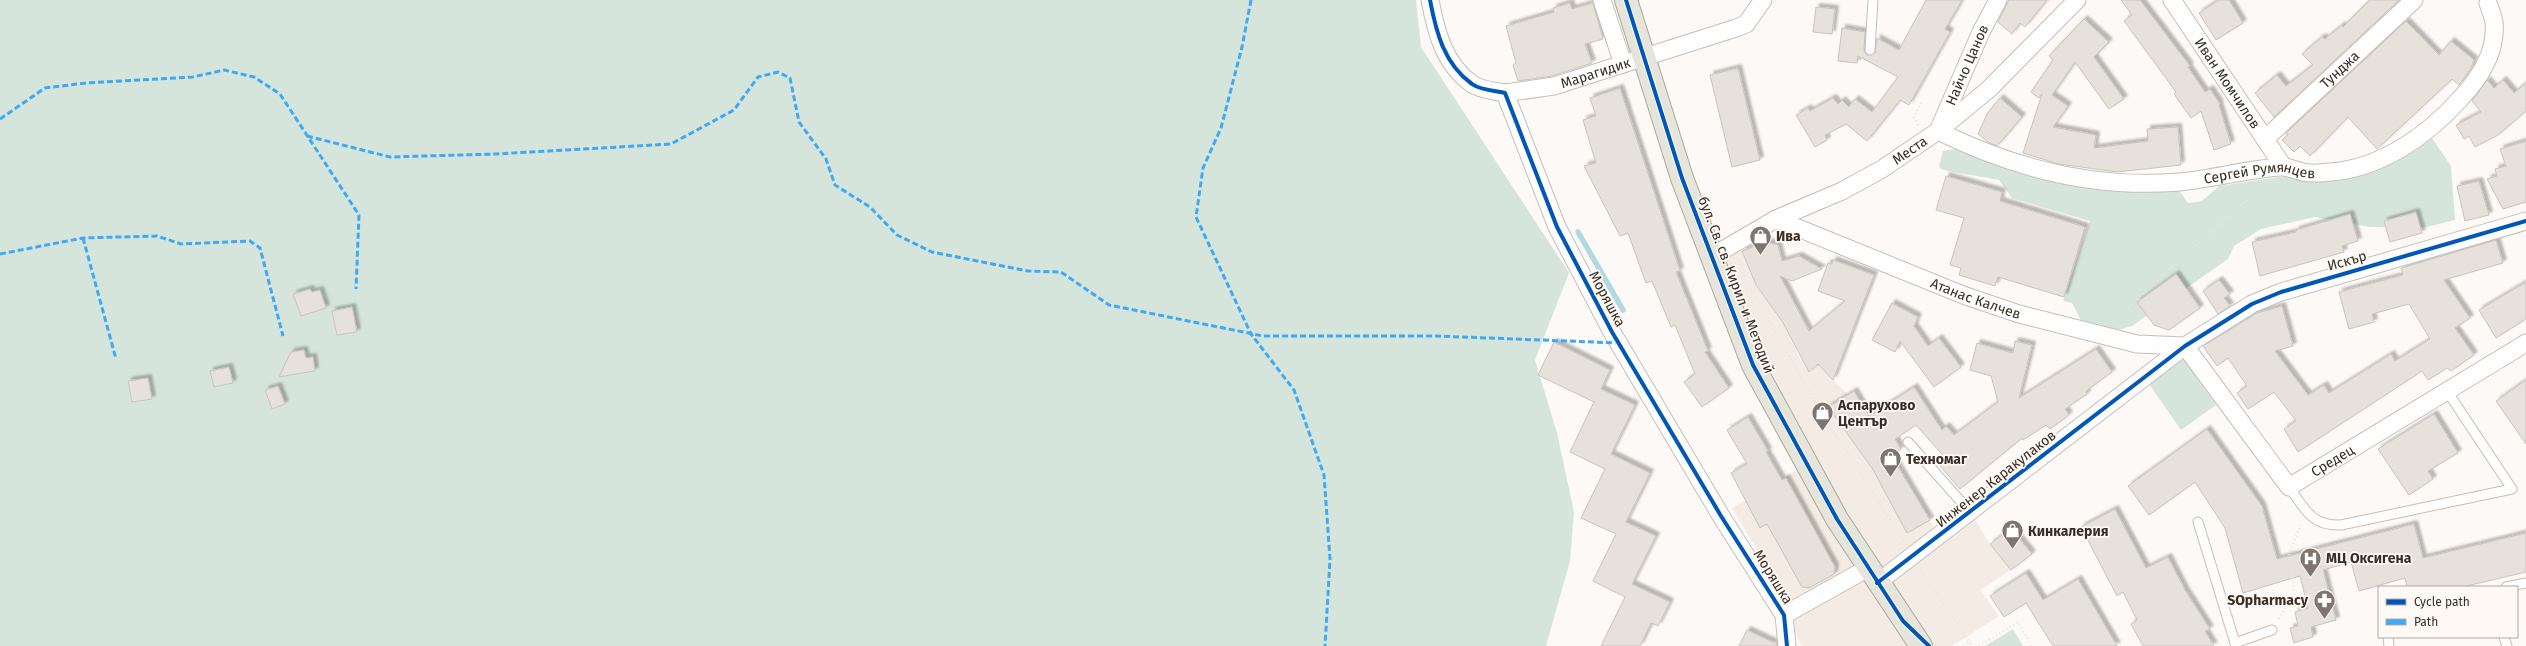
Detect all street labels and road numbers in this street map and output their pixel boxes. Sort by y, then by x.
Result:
street label: Найчо Цанов [1942,21,1992,108]
street label: Иван Момчилов [2191,34,2264,132]
street label: Тунджа [2317,47,2363,92]
street label: Марагидик [1558,54,1633,92]
street label: Места [1889,132,1930,168]
street label: Сергей Румянцев [2203,158,2316,187]
street label: бул. Св. св. Кирил и Методий [1694,194,1778,376]
street label: Искър [2325,247,2369,275]
street label: Моряшка [1585,268,1629,330]
street label: Атанас Калчев [1928,274,2023,323]
street label: Инженер Каракулаков [1933,427,2060,531]
street label: Средец [2308,441,2357,480]
street label: Моряшка [1750,547,1796,607]

